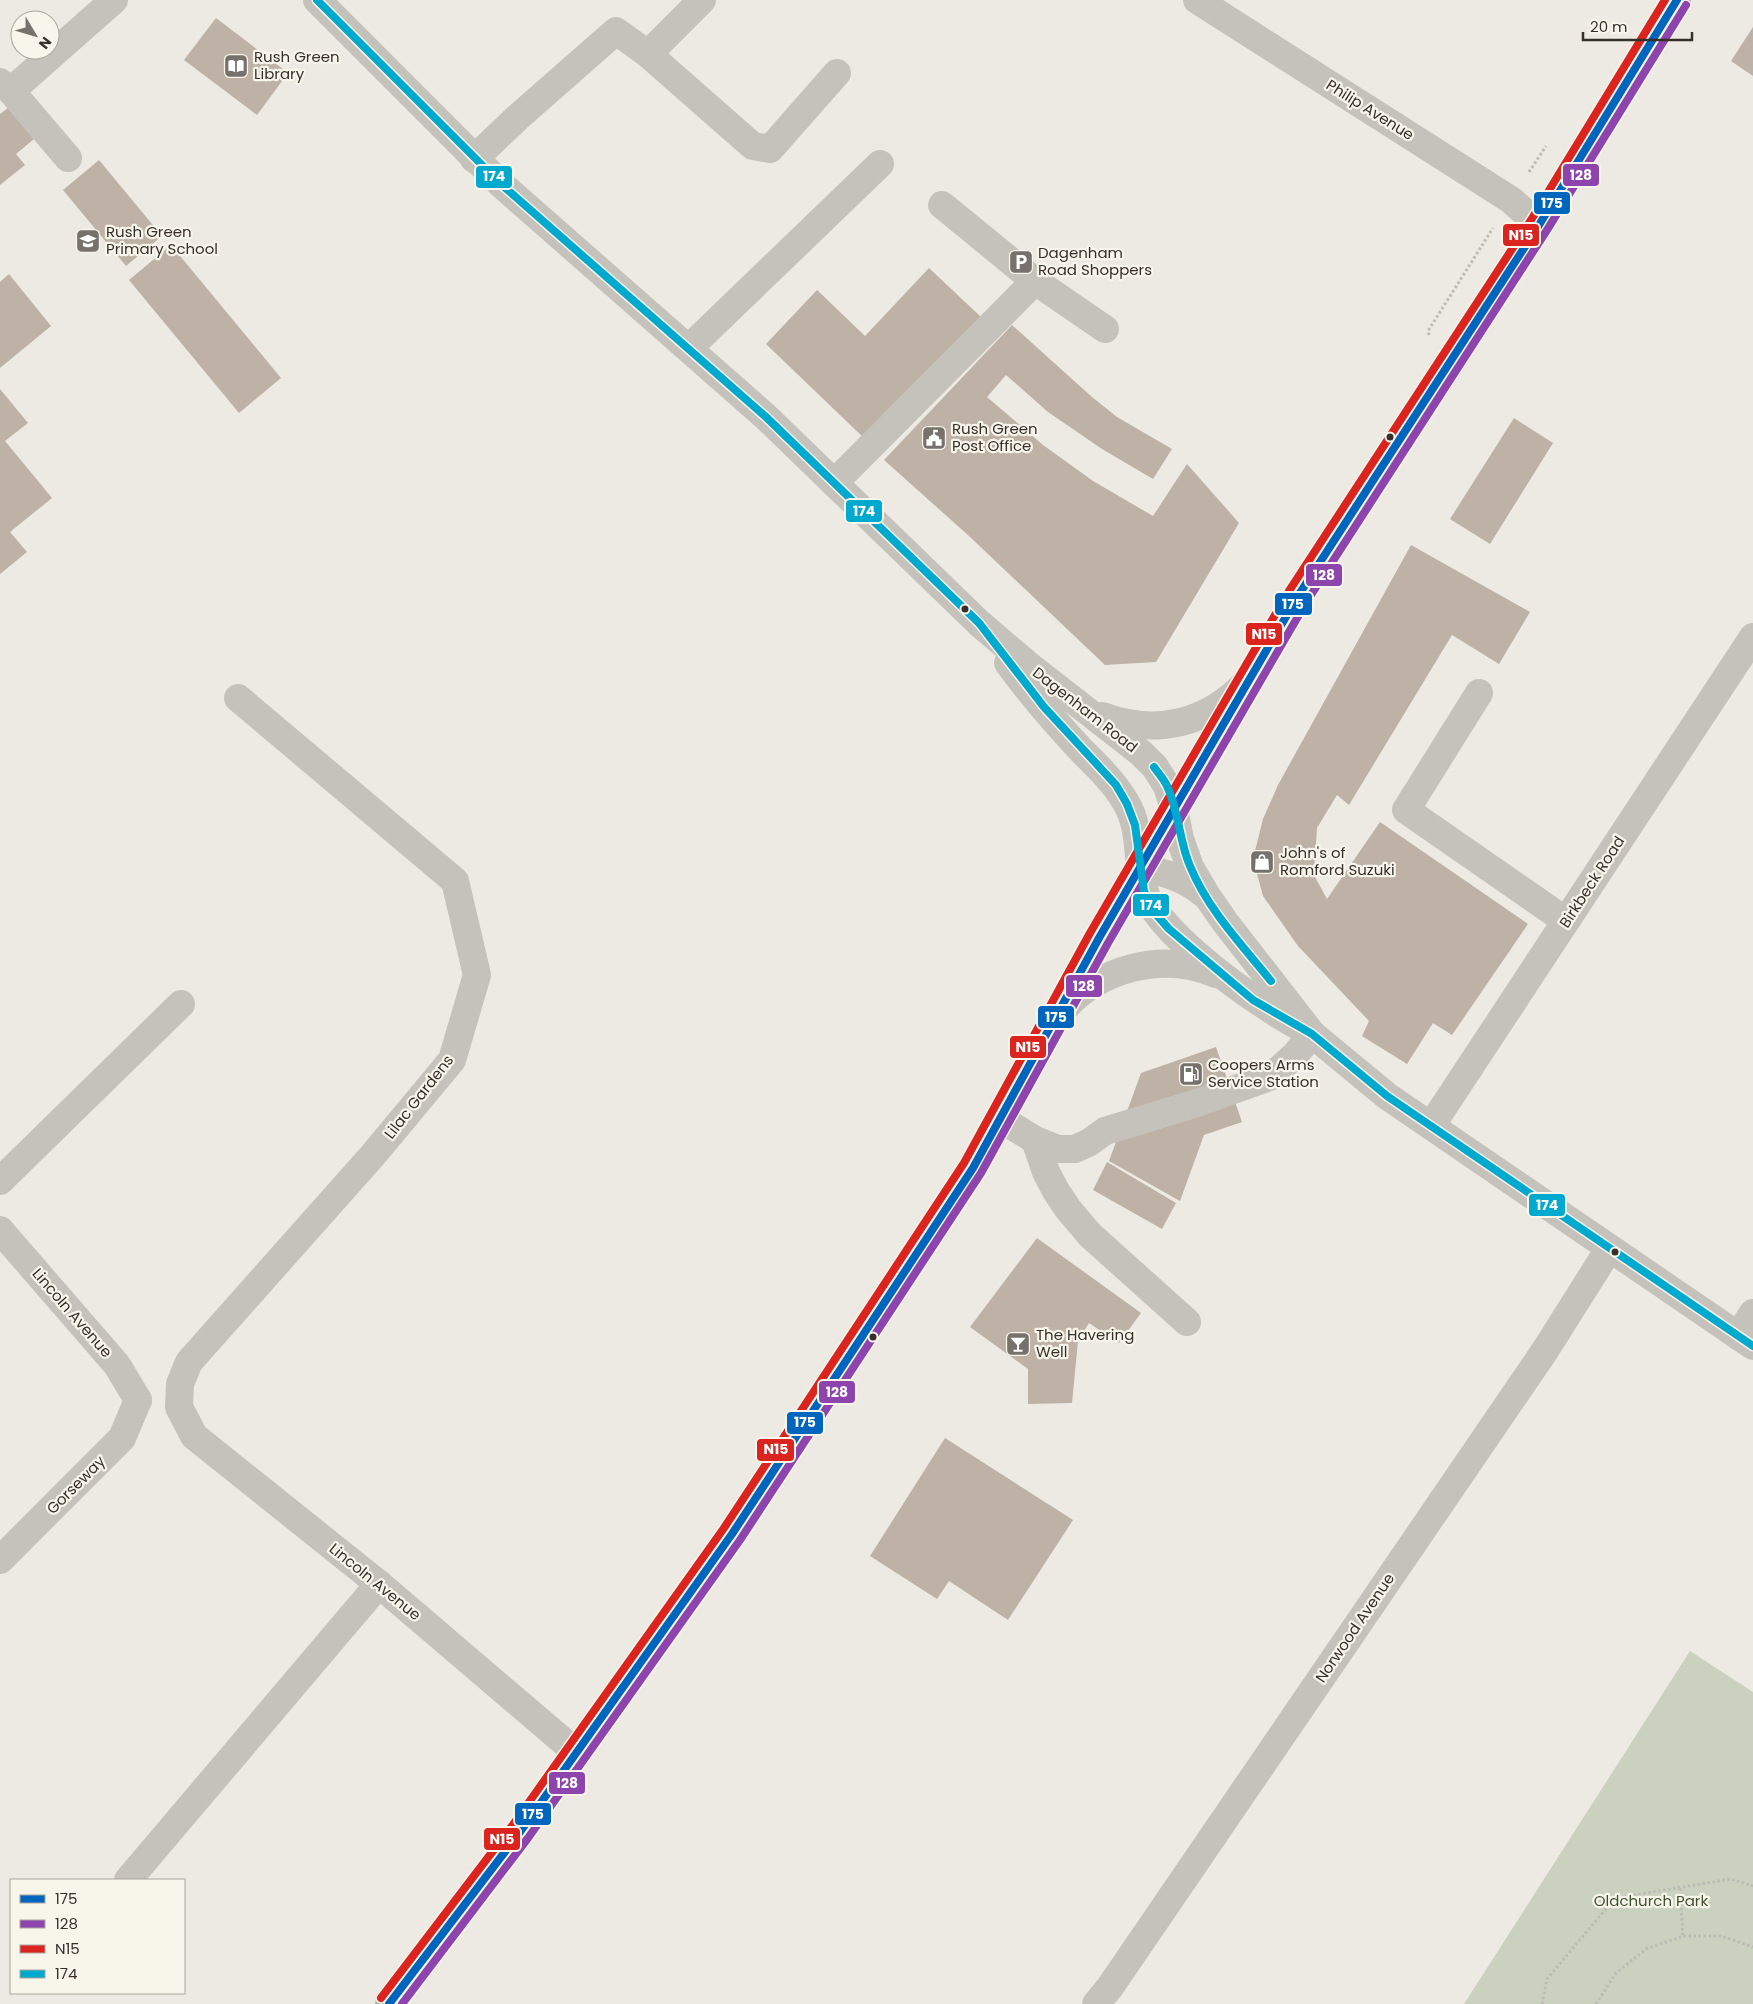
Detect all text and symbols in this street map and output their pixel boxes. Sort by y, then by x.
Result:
north arrow [10,10,60,60]
scale bar [1583,10,1692,42]
text: 20 m [1590,16,1628,37]
text: N [34,33,56,53]
place label: Rush Green Library [254,46,340,84]
library icon: Rush Green Library [223,53,249,79]
street label: Philip Avenue [1322,74,1418,145]
line badge: 128 [1562,163,1600,187]
line badge: 174 [475,165,513,189]
text: 128 [1570,165,1592,185]
text: 174 [483,166,505,186]
line badge: 175 [1533,191,1571,215]
text: 175 [1541,193,1563,213]
place label: Rush Green Primary School [106,221,218,259]
line badge: N15 [1502,223,1540,247]
text: N15 [1509,225,1533,245]
school or university icon: Rush Green Primary School [75,228,101,254]
place label: Dagenham Road Shoppers [1038,242,1152,280]
parking icon: Dagenham Road Shoppers [1008,249,1034,275]
place label: Rush Green Post Office [952,418,1038,456]
public building icon: Rush Green Post Office [921,425,947,451]
unlabelled marker [1385,432,1395,442]
line badge: 174 [845,499,883,523]
text: 174 [853,501,875,521]
line badge: 128 [1305,563,1343,587]
text: 128 [1313,565,1335,585]
line badge: 175 [1274,592,1313,616]
text: 175 [1282,594,1304,614]
unlabelled marker [960,604,970,614]
line badge: N15 [1245,622,1283,646]
text: N15 [1252,624,1276,644]
street label: Dagenham Road [1028,662,1142,757]
street label: Birkbeck Road [1554,832,1629,932]
place label: John's of Romford Suzuki [1280,842,1395,880]
shop icon: John's of Romford Suzuki [1249,849,1275,875]
line badge: 174 [1132,893,1170,917]
text: 174 [1140,895,1162,915]
line badge: 128 [1065,974,1103,998]
text: 128 [1073,976,1095,996]
line badge: 175 [1037,1005,1075,1029]
text: 175 [1045,1007,1067,1027]
line badge: N15 [1009,1035,1047,1059]
text: N15 [1016,1037,1040,1057]
street label: Lilac Gardens [379,1050,458,1143]
place label: Coopers Arms Service Station [1208,1054,1319,1092]
fuel station icon: Coopers Arms Service Station [1178,1061,1204,1087]
line badge: 174 [1528,1193,1566,1217]
text: 174 [1536,1195,1558,1215]
unlabelled marker [1610,1247,1620,1257]
street label: Lincoln Avenue [28,1263,117,1362]
place label: The Havering Well [1036,1324,1134,1362]
bar icon: The Havering Well [1005,1331,1031,1357]
unlabelled marker [868,1332,878,1342]
line badge: 128 [818,1380,856,1404]
text: 128 [826,1382,848,1402]
line badge: 175 [786,1411,824,1435]
text: 175 [794,1412,816,1432]
line badge: N15 [756,1438,795,1462]
text: N15 [764,1439,788,1459]
street label: Gorseway [42,1450,110,1519]
street label: Lincoln Avenue [325,1538,425,1625]
street label: Norwood Avenue [1310,1569,1399,1687]
line badge: 128 [548,1771,586,1795]
text: 128 [556,1773,578,1793]
line badge: 175 [514,1802,552,1826]
text: 175 [522,1804,544,1824]
line badge: N15 [483,1827,521,1851]
text: N15 [490,1829,514,1849]
legend [10,1879,185,1994]
text: 175 [55,1888,77,1909]
park label: Oldchurch Park [1594,1890,1708,1911]
text: 128 [55,1913,78,1934]
text: N15 [55,1938,80,1959]
text: 174 [55,1963,77,1984]

